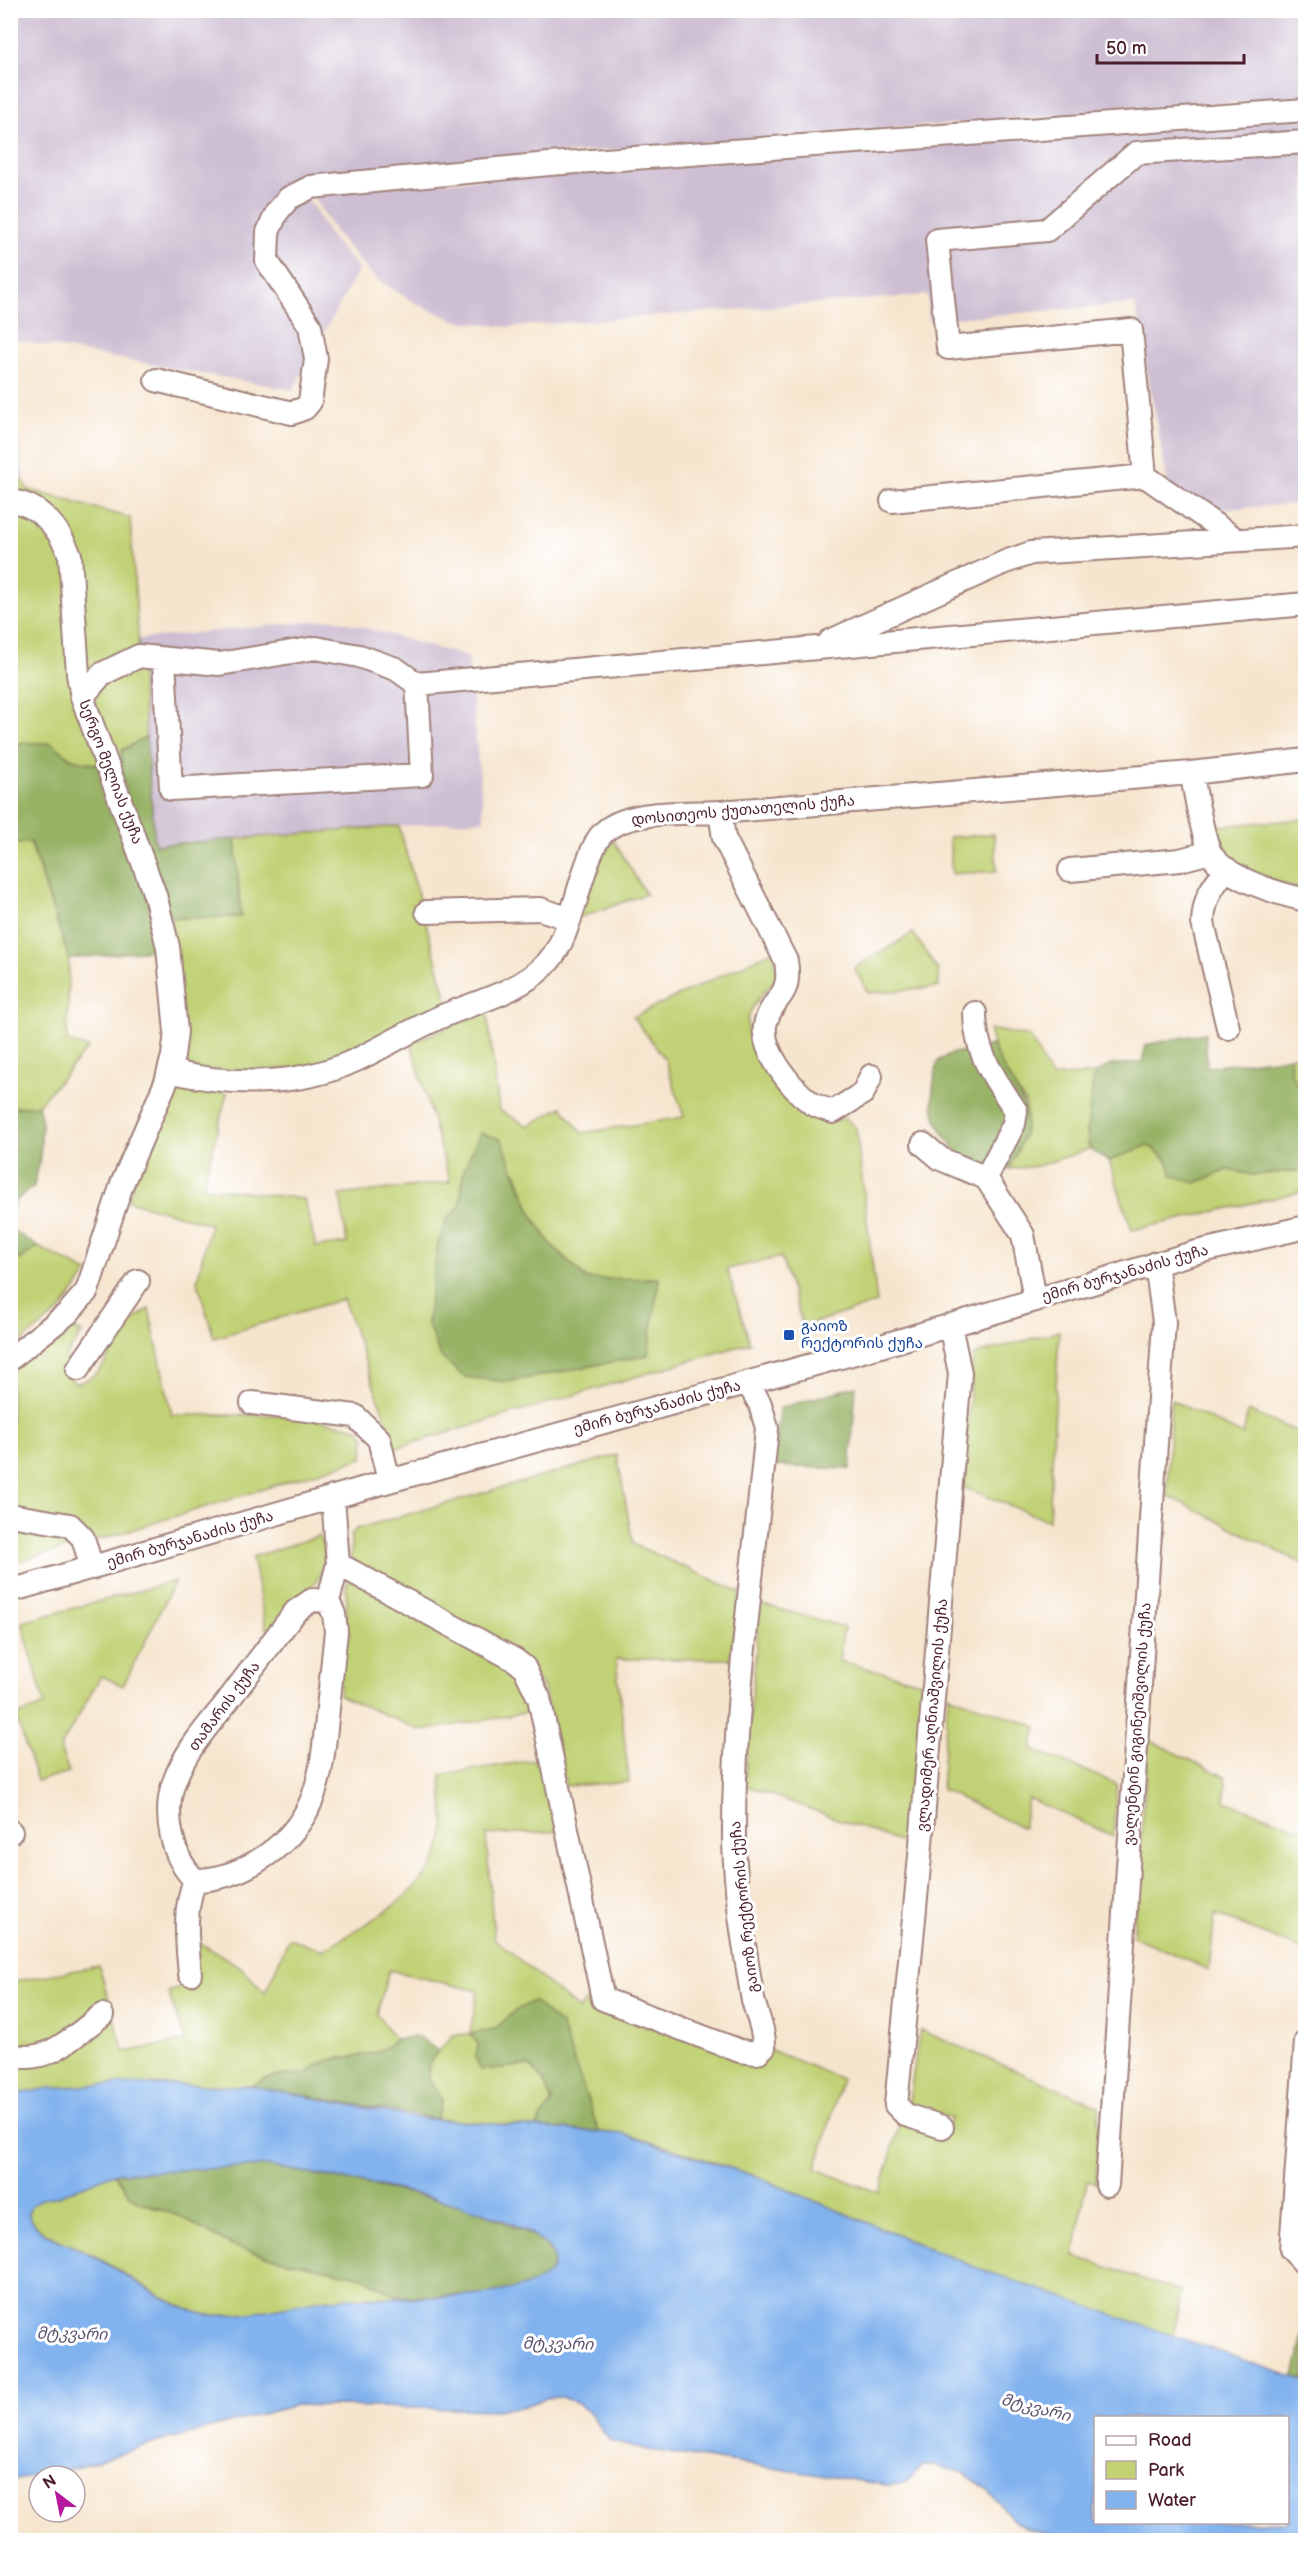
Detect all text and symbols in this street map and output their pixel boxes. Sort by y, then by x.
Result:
scale bar [1097,27,1244,65]
text: 50 m [1106,38,1147,59]
street label: სერგო მელიას ქუჩა [74,697,147,847]
street label: დოსითეოს ქუთათელის ქუჩა [630,791,856,830]
street label: ემირ ბურჯანაძის ქუჩა [1040,1241,1211,1306]
place label: გაიოზ რექტორის ქუჩა [801,1317,923,1353]
marker: გაიოზ რექტორის ქუჩა [782,1328,796,1342]
street label: ემირ ბურჯანაძის ქუჩა [571,1376,743,1439]
street label: ემირ ბურჯანაძის ქუჩა [105,1507,276,1572]
street label: ვლადიმერ აღნიაშვილის ქუჩა [913,1598,952,1832]
street label: ვალენტინ გიგინეიშვილის ქუჩა [1120,1602,1155,1846]
street label: თამარის ქუჩა [184,1658,264,1755]
street label: გაიოზ რექტორის ქუჩა [726,1820,763,1994]
water label: მტკვარი [36,2324,108,2345]
water label: მტკვარი [522,2334,594,2355]
water label: მტკვარი [999,2391,1073,2426]
legend [1094,2416,1289,2524]
text: Road [1148,2430,1192,2451]
text: Park [1148,2460,1184,2481]
north arrow [27,2464,87,2524]
text: N [40,2471,60,2494]
text: Water [1148,2490,1196,2511]

